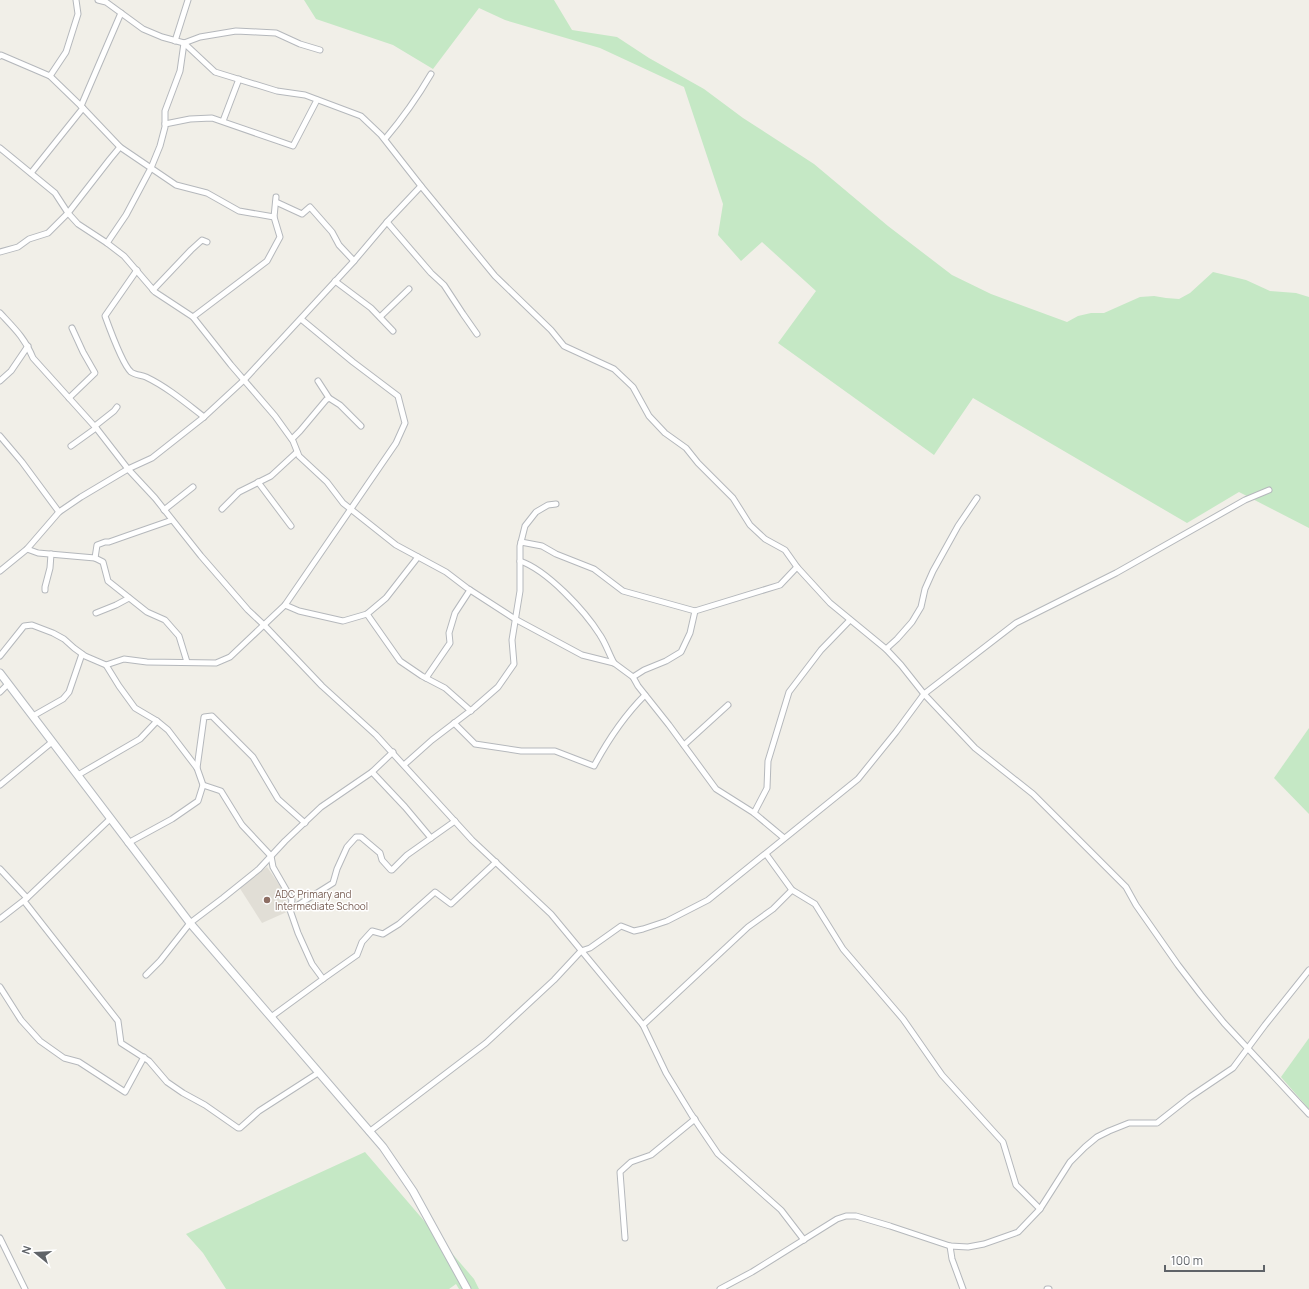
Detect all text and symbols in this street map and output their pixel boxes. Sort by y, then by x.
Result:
place label: ADC Primary and Intermediate School [275,887,368,913]
marker: ADC Primary and Intermediate School [262,895,272,905]
north arrow [16,1233,56,1273]
text: N [18,1244,34,1256]
scale bar [1165,1247,1264,1273]
text: 100 m [1171,1252,1203,1269]

